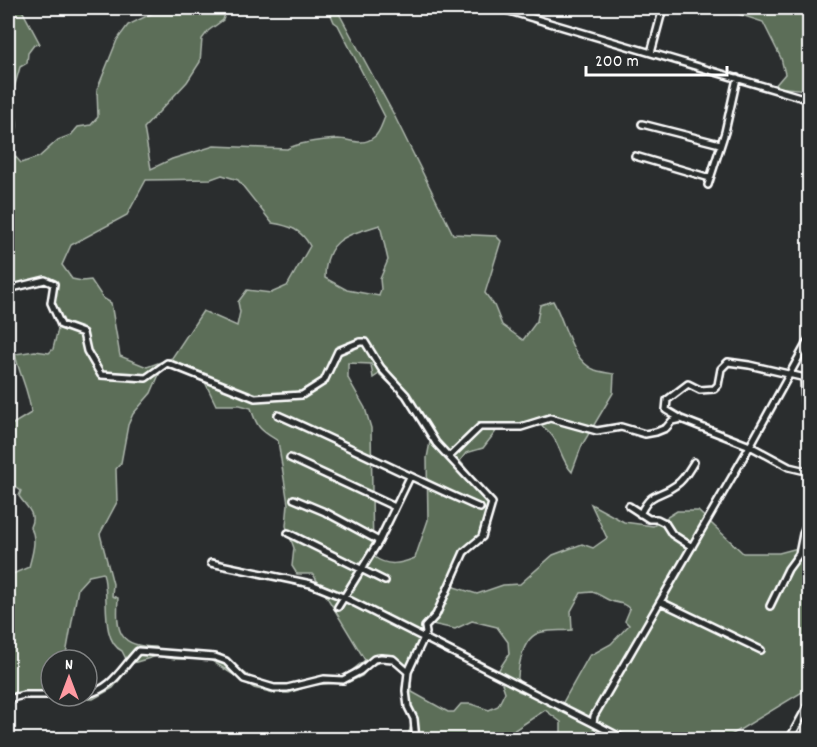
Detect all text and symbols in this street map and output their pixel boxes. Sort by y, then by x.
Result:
scale bar [586,39,727,77]
text: 200 m [595,50,639,75]
north arrow [39,648,99,708]
text: N [65,654,73,677]

